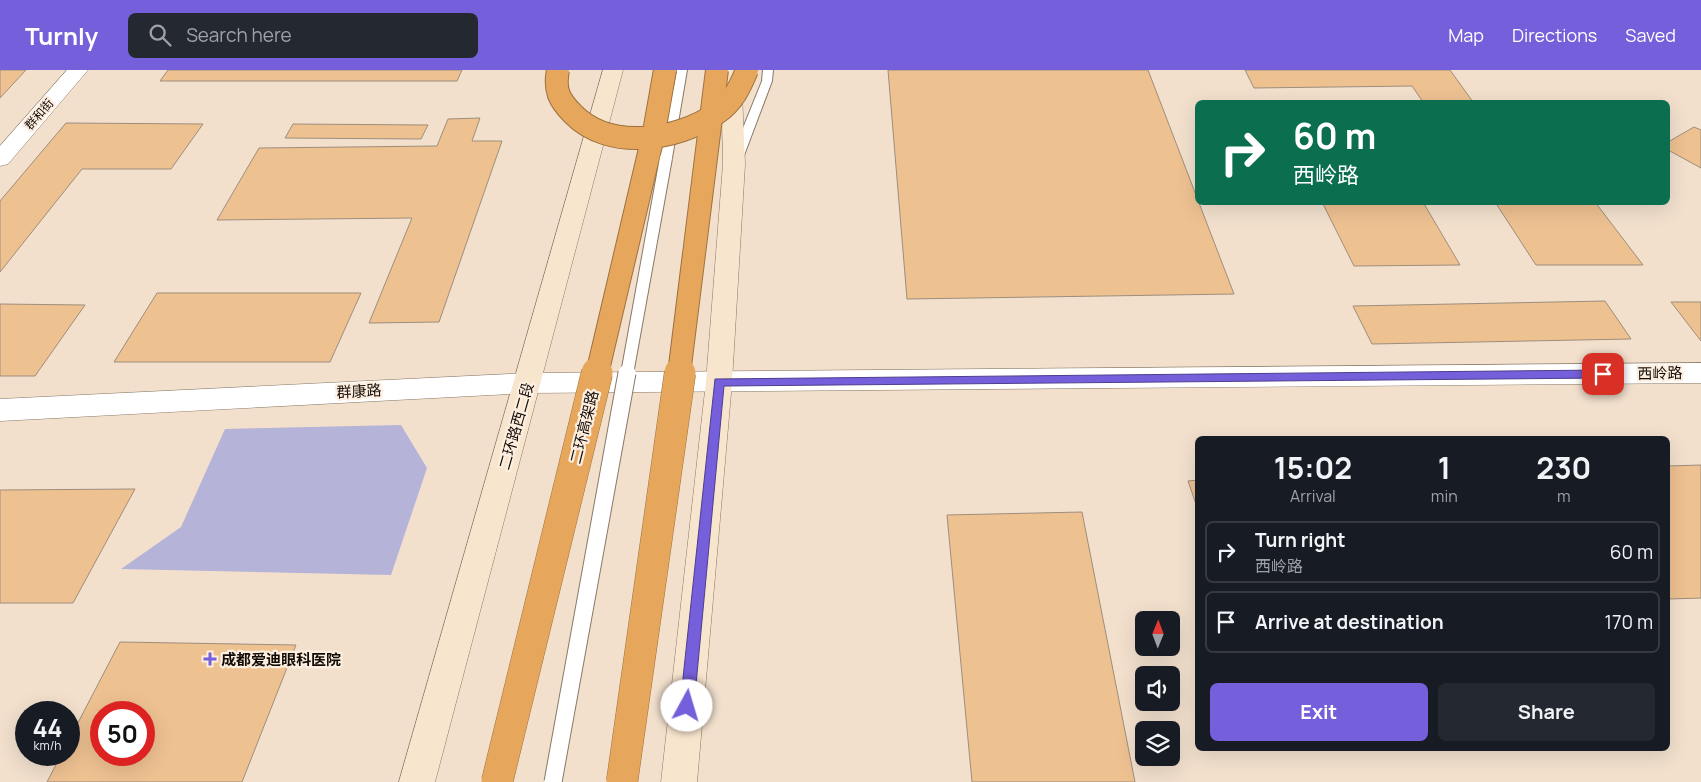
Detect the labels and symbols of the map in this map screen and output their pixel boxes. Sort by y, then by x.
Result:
street label: 群和街 [21,95,57,133]
pin [1582,353,1624,395]
street label: 西岭路 [1637,362,1683,384]
street label: 群康路 [336,379,382,403]
street label: 二环路西二段 [494,380,538,472]
street label: 二环高架路 [565,388,603,466]
north arrow [1135,611,1180,656]
place label: 成都爱迪眼科医院 [221,649,341,670]
marker: 成都爱迪眼科医院 [203,652,217,666]
position arrow [660,679,712,731]
speed limit sign: 50 [90,701,155,766]

